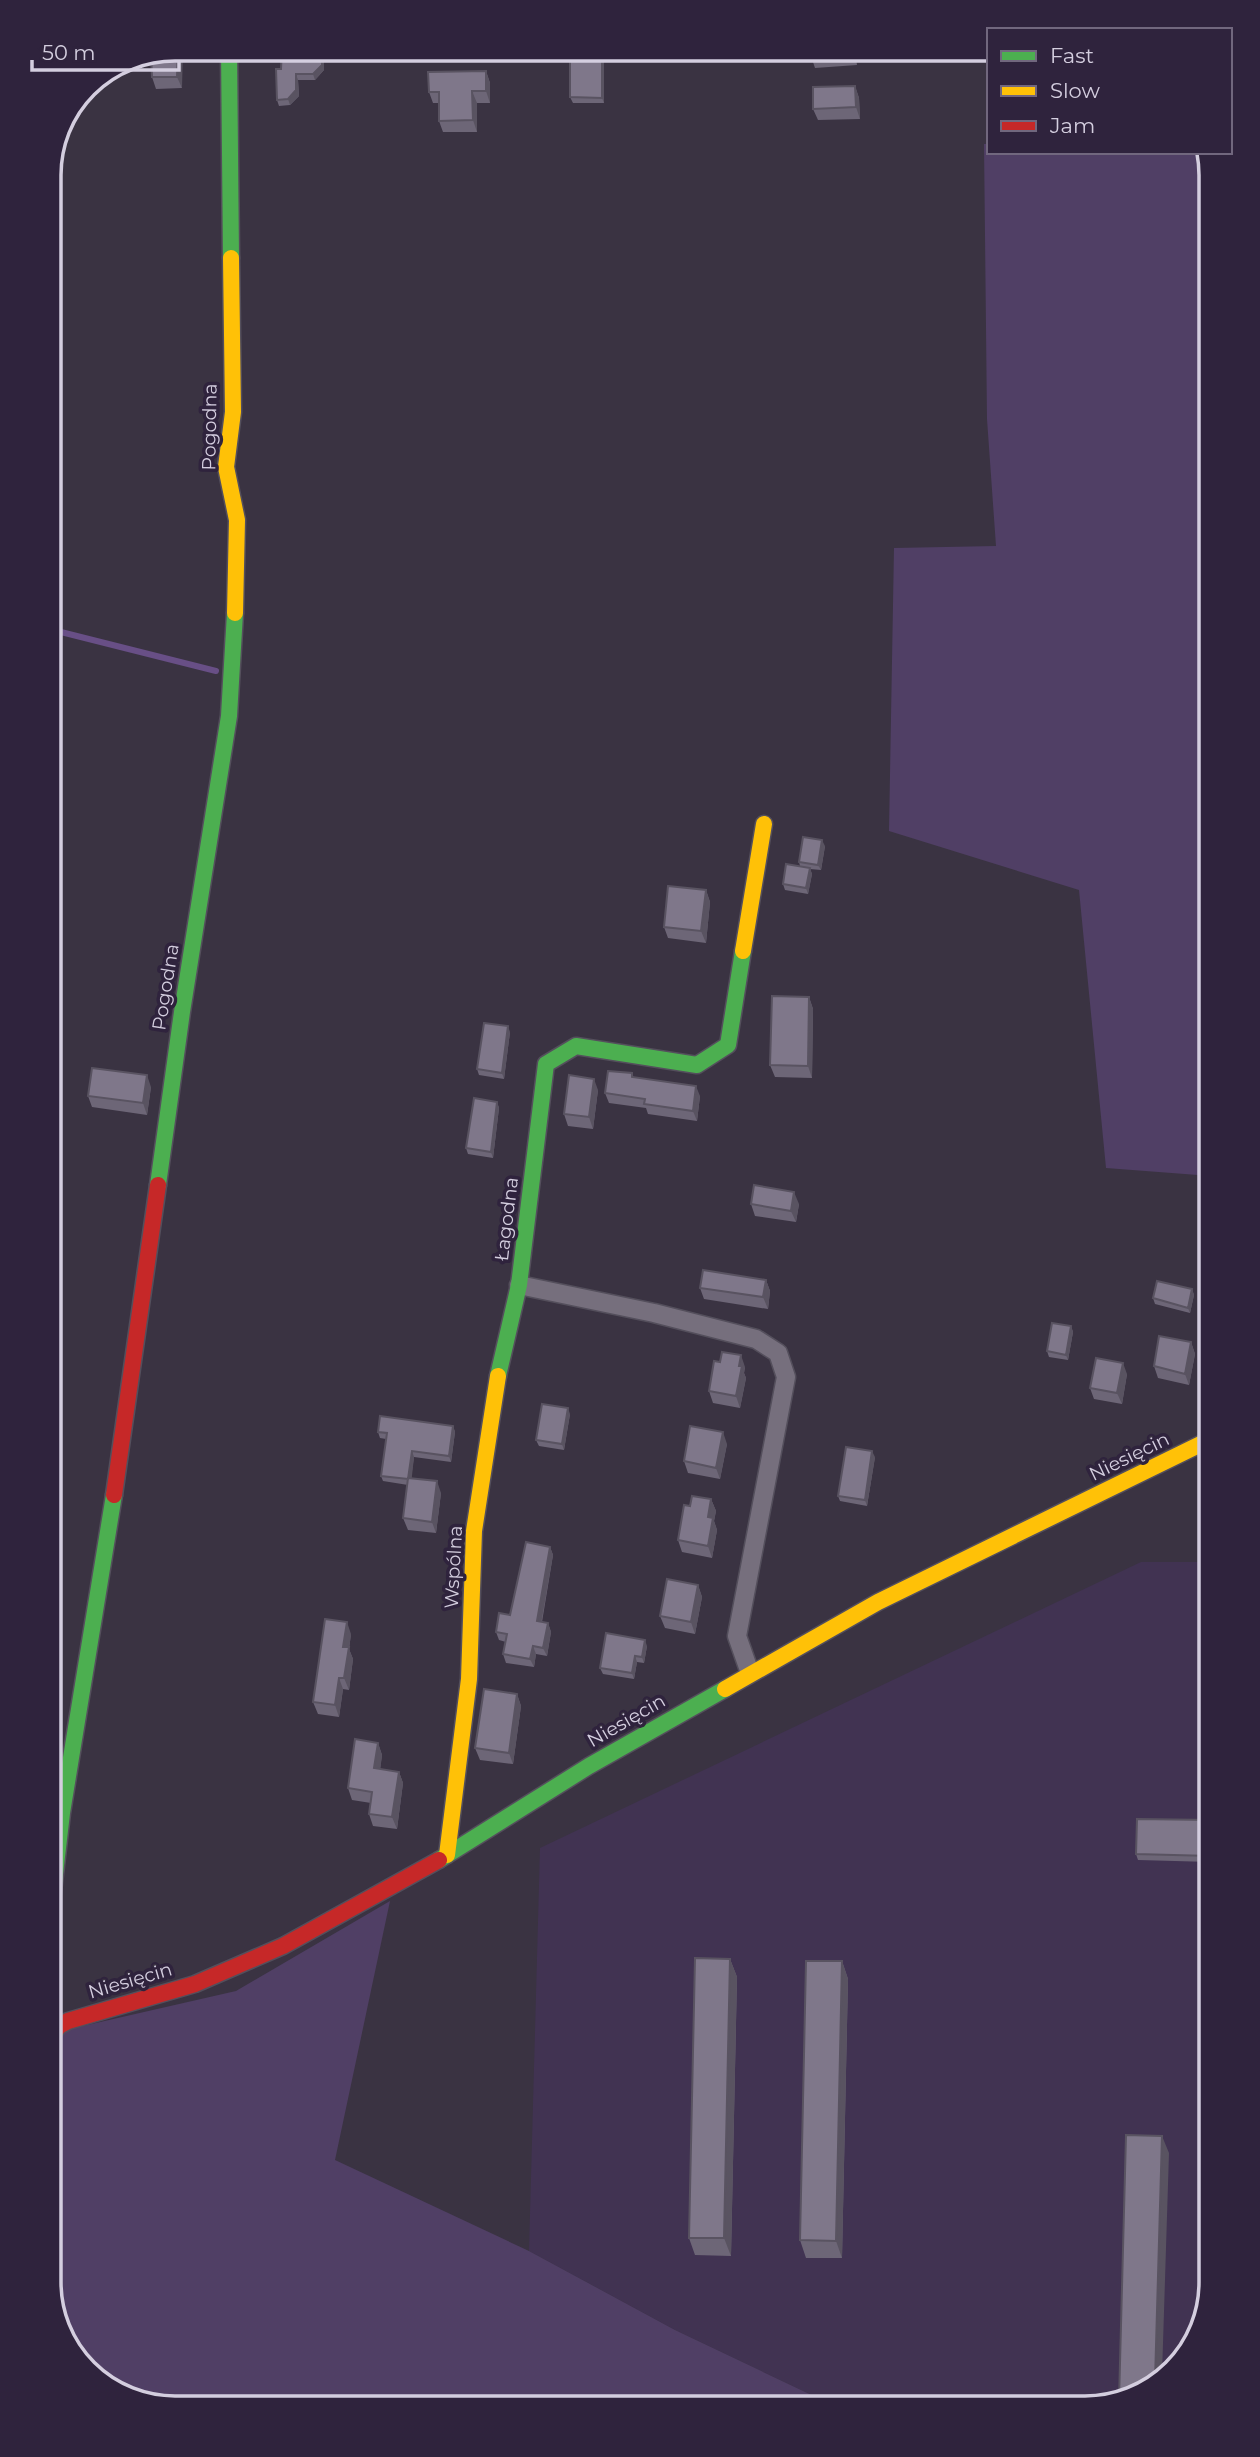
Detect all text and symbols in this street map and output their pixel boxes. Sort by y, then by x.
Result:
scale bar [32,28,178,72]
legend [987,28,1232,154]
text: 50 m [42,40,96,65]
text: Fast [1050,43,1094,68]
text: Slow [1050,78,1100,103]
text: Jam [1049,113,1095,138]
street label: Pogodna [197,383,222,471]
street label: Pogodna [147,942,184,1032]
street label: Łagodna [490,1176,523,1262]
street label: Niesięcin [1085,1427,1173,1486]
street label: Wspólna [440,1525,467,1609]
street label: Niesięcin [583,1689,669,1752]
street label: Niesięcin [85,1958,175,2003]

